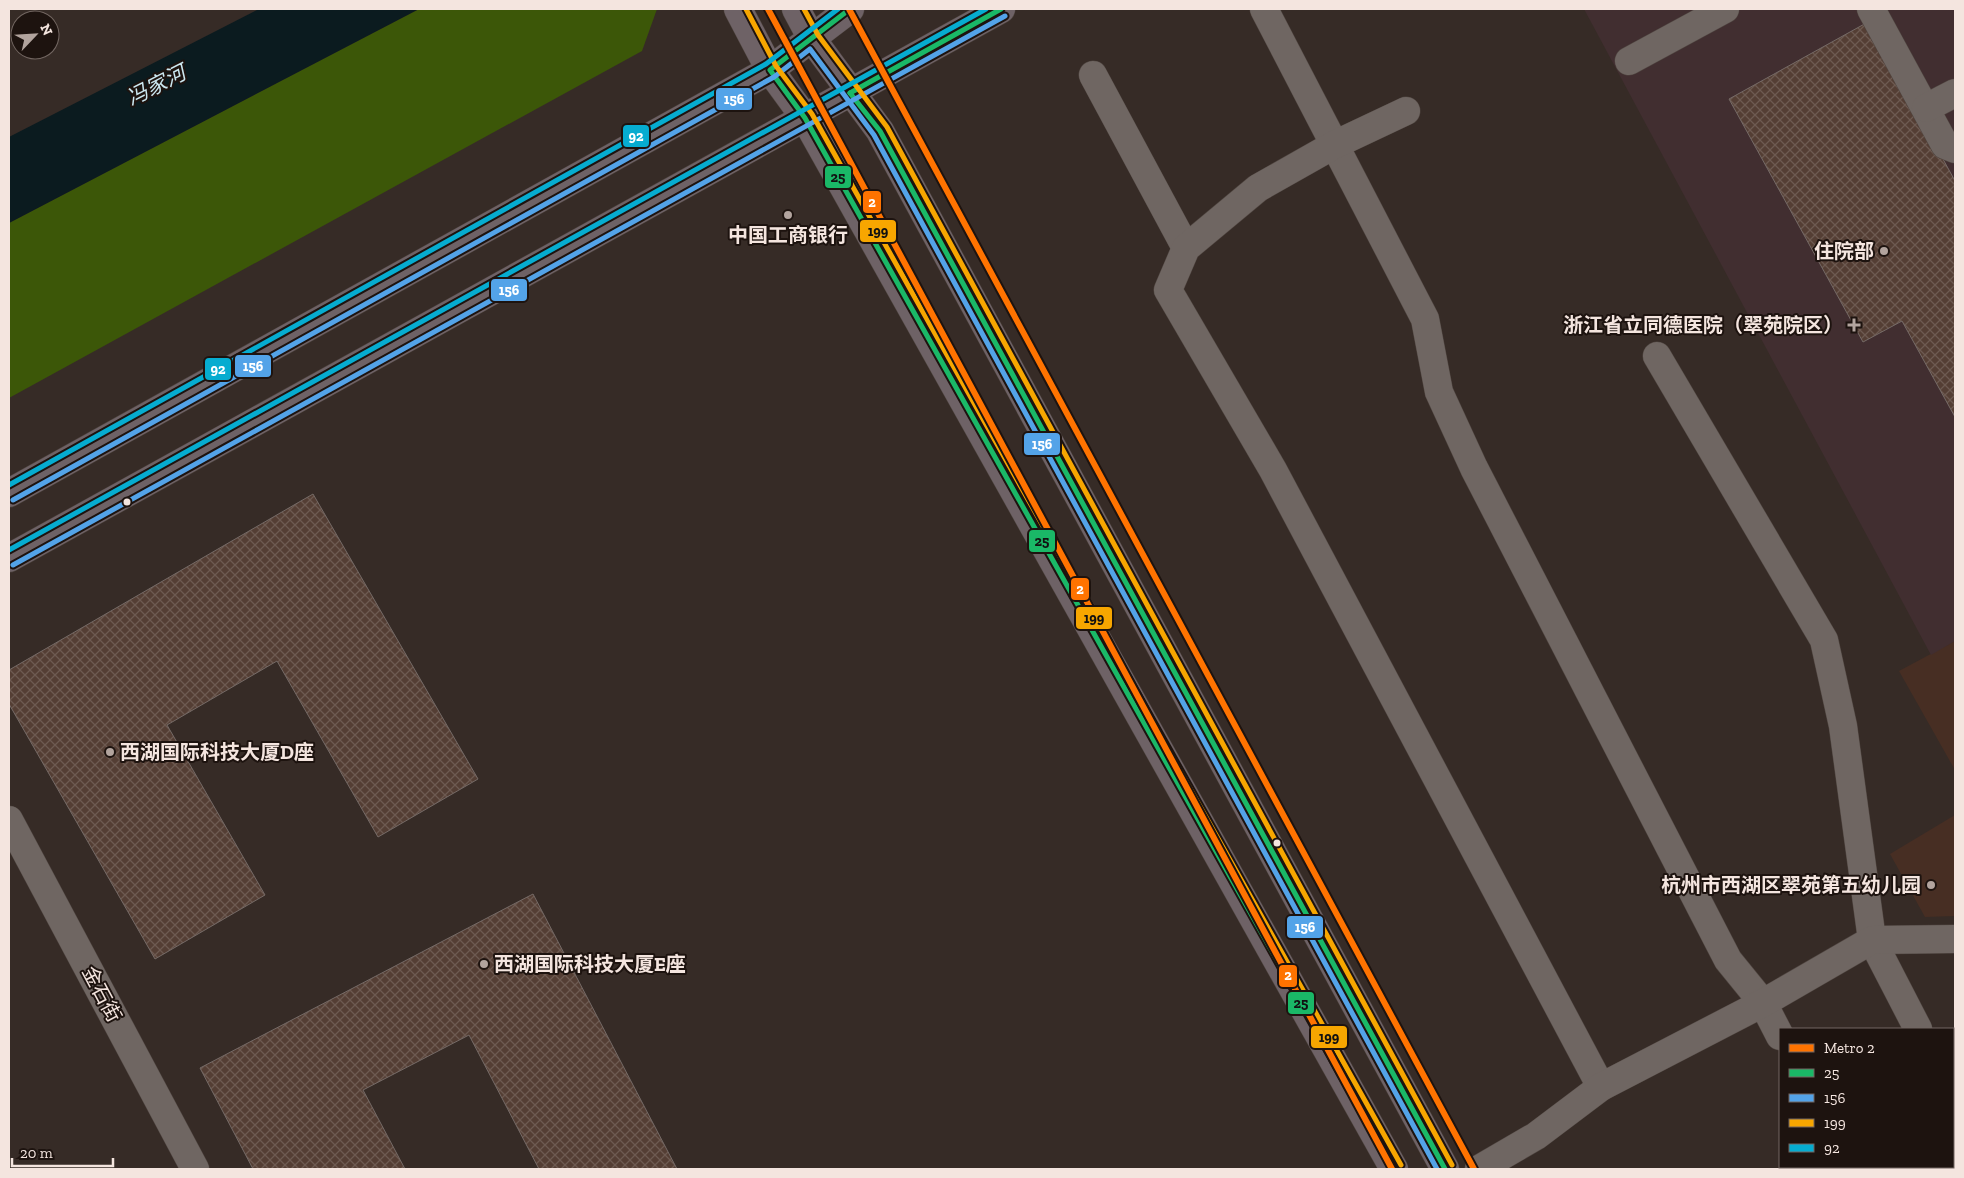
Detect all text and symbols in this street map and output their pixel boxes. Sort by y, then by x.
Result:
north arrow [10,10,60,60]
text: N [36,21,56,38]
water label: 冯家河 [122,58,193,110]
line badge: 156 [715,87,753,111]
text: 156 [724,91,745,108]
line badge: 92 [622,124,650,148]
text: 92 [628,128,644,145]
line badge: 25 [824,165,852,189]
text: 25 [831,169,845,186]
line badge: 2 [862,190,882,214]
text: 2 [868,194,876,211]
marker: 中国工商银行 [782,209,794,221]
line badge: 199 [859,219,897,243]
place label: 中国工商银行 [728,223,848,247]
text: 199 [868,223,889,240]
place label: 住院部 [1814,239,1874,263]
marker: 住院部 [1878,245,1890,257]
line badge: 156 [490,278,528,302]
text: 156 [499,282,520,299]
place label: 浙江省立同德医院（翠苑院区） [1563,313,1843,337]
marker: 浙江省立同德医院（翠苑院区） [1847,318,1861,332]
line badge: 156 [234,354,272,378]
line badge: 92 [204,357,232,381]
text: 156 [243,358,264,375]
text: 92 [210,361,226,378]
line badge: 156 [1023,432,1061,456]
text: 156 [1032,436,1053,453]
unlabelled marker [122,497,132,507]
line badge: 25 [1028,529,1056,553]
text: 25 [1035,533,1049,550]
line badge: 2 [1070,577,1090,601]
text: 2 [1076,581,1084,598]
line badge: 199 [1075,606,1113,630]
text: 199 [1084,610,1105,627]
place label: 西湖国际科技大厦D座 [120,740,314,764]
marker: 西湖国际科技大厦D座 [104,746,116,758]
unlabelled marker [1272,838,1282,848]
place label: 杭州市西湖区翠苑第五幼儿园 [1661,873,1921,897]
marker: 杭州市西湖区翠苑第五幼儿园 [1925,879,1937,891]
line badge: 156 [1286,915,1324,939]
text: 156 [1295,919,1316,936]
place label: 西湖国际科技大厦E座 [494,952,686,976]
marker: 西湖国际科技大厦E座 [478,958,490,970]
street label: 金石街 [77,962,127,1026]
line badge: 2 [1278,964,1298,988]
text: 2 [1284,967,1292,984]
line badge: 25 [1287,991,1315,1015]
text: 25 [1294,995,1308,1012]
line badge: 199 [1310,1025,1348,1049]
legend [1779,1028,1954,1168]
text: 199 [1319,1029,1340,1046]
text: Metro 2 [1824,1039,1875,1057]
text: 25 [1824,1064,1840,1082]
text: 156 [1824,1089,1845,1107]
text: 199 [1824,1114,1846,1132]
scale bar [12,1136,114,1168]
text: 92 [1824,1139,1840,1157]
text: 20 m [20,1144,53,1162]

